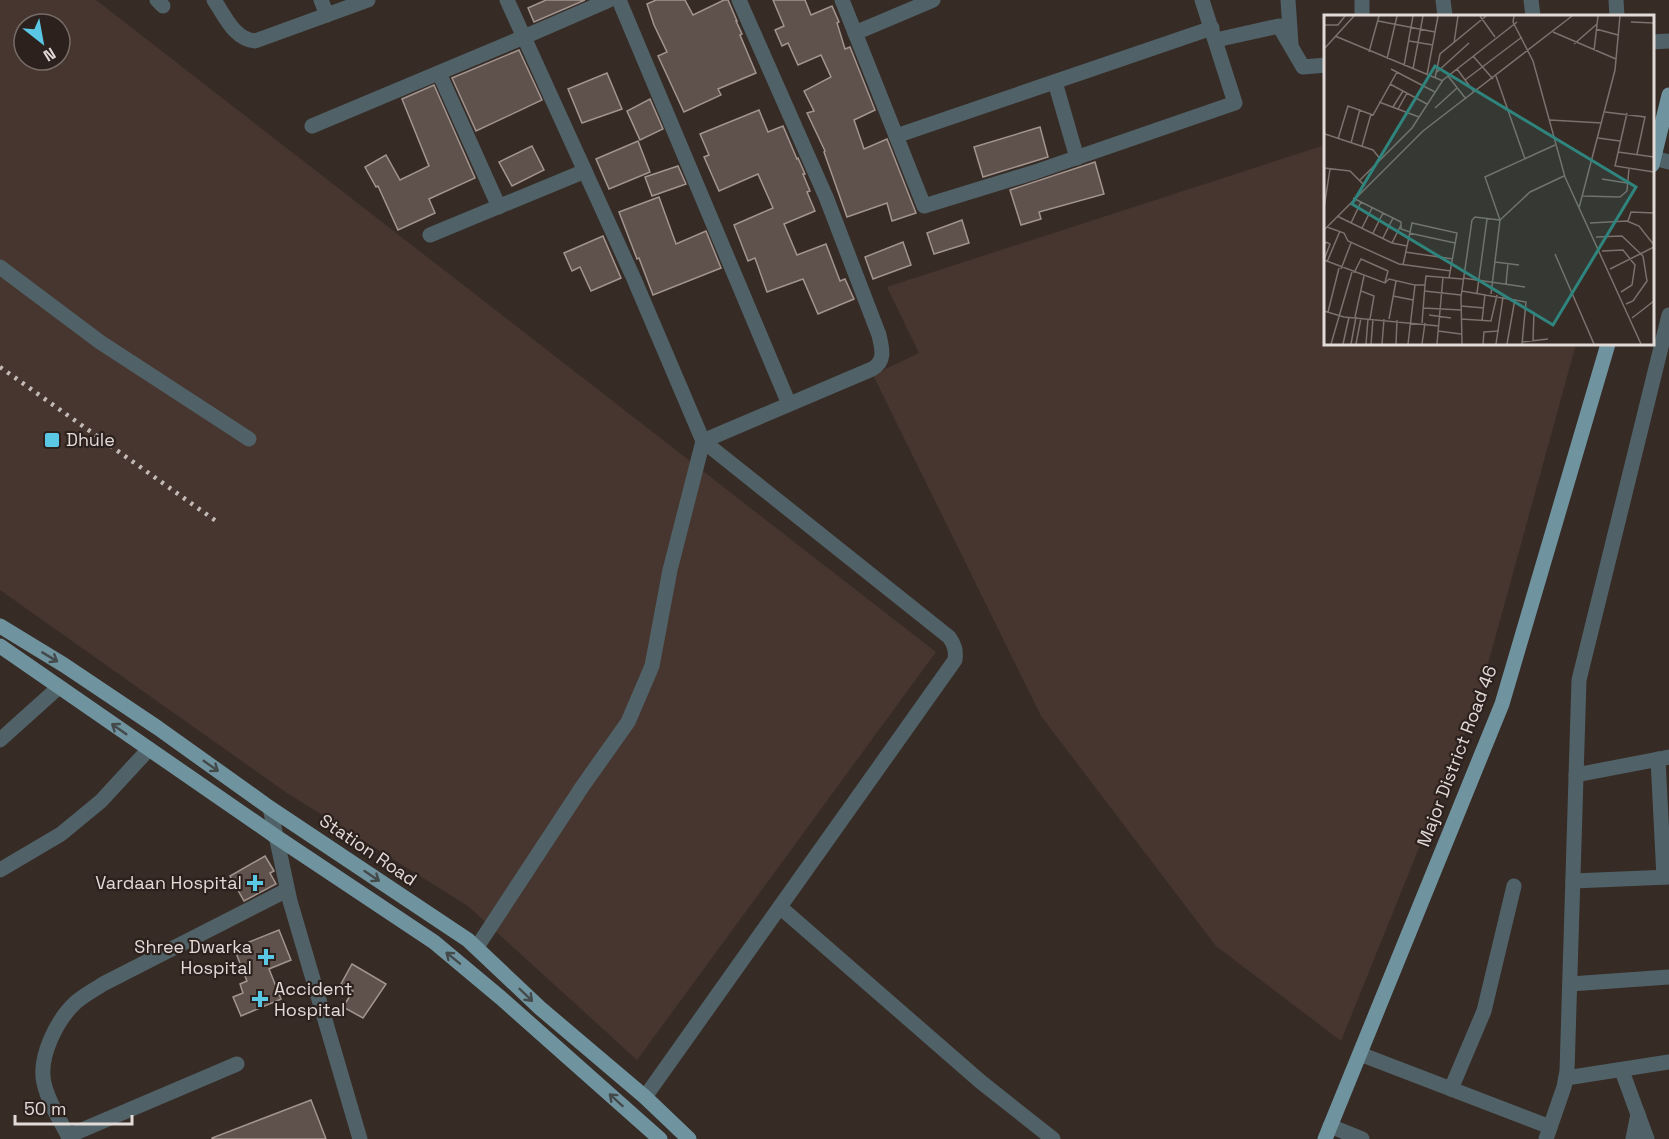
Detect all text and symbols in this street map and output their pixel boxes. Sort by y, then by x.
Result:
north arrow [12,12,72,72]
inset map [1324,15,1654,345]
text: N [39,43,59,66]
place label: Dhule [66,428,115,451]
marker: Dhule [43,431,61,449]
one-way arrow [41,651,58,663]
street label: Major District Road 46 [1411,662,1502,850]
one-way arrow [112,723,128,735]
one-way arrow [203,760,219,773]
street label: Station Road [315,809,421,891]
one-way arrow [364,870,380,882]
place label: Vardaan Hospital [95,871,242,894]
marker: Vardaan Hospital [246,874,264,892]
place label: Shree Dwarka Hospital [134,935,252,979]
marker: Shree Dwarka Hospital [257,948,275,966]
one-way arrow [445,952,461,965]
place label: Accident Hospital [274,977,353,1021]
one-way arrow [519,987,534,1002]
marker: Accident Hospital [251,990,269,1008]
scale bar [15,1088,132,1126]
one-way arrow [609,1093,624,1107]
text: 50 m [24,1097,66,1120]

